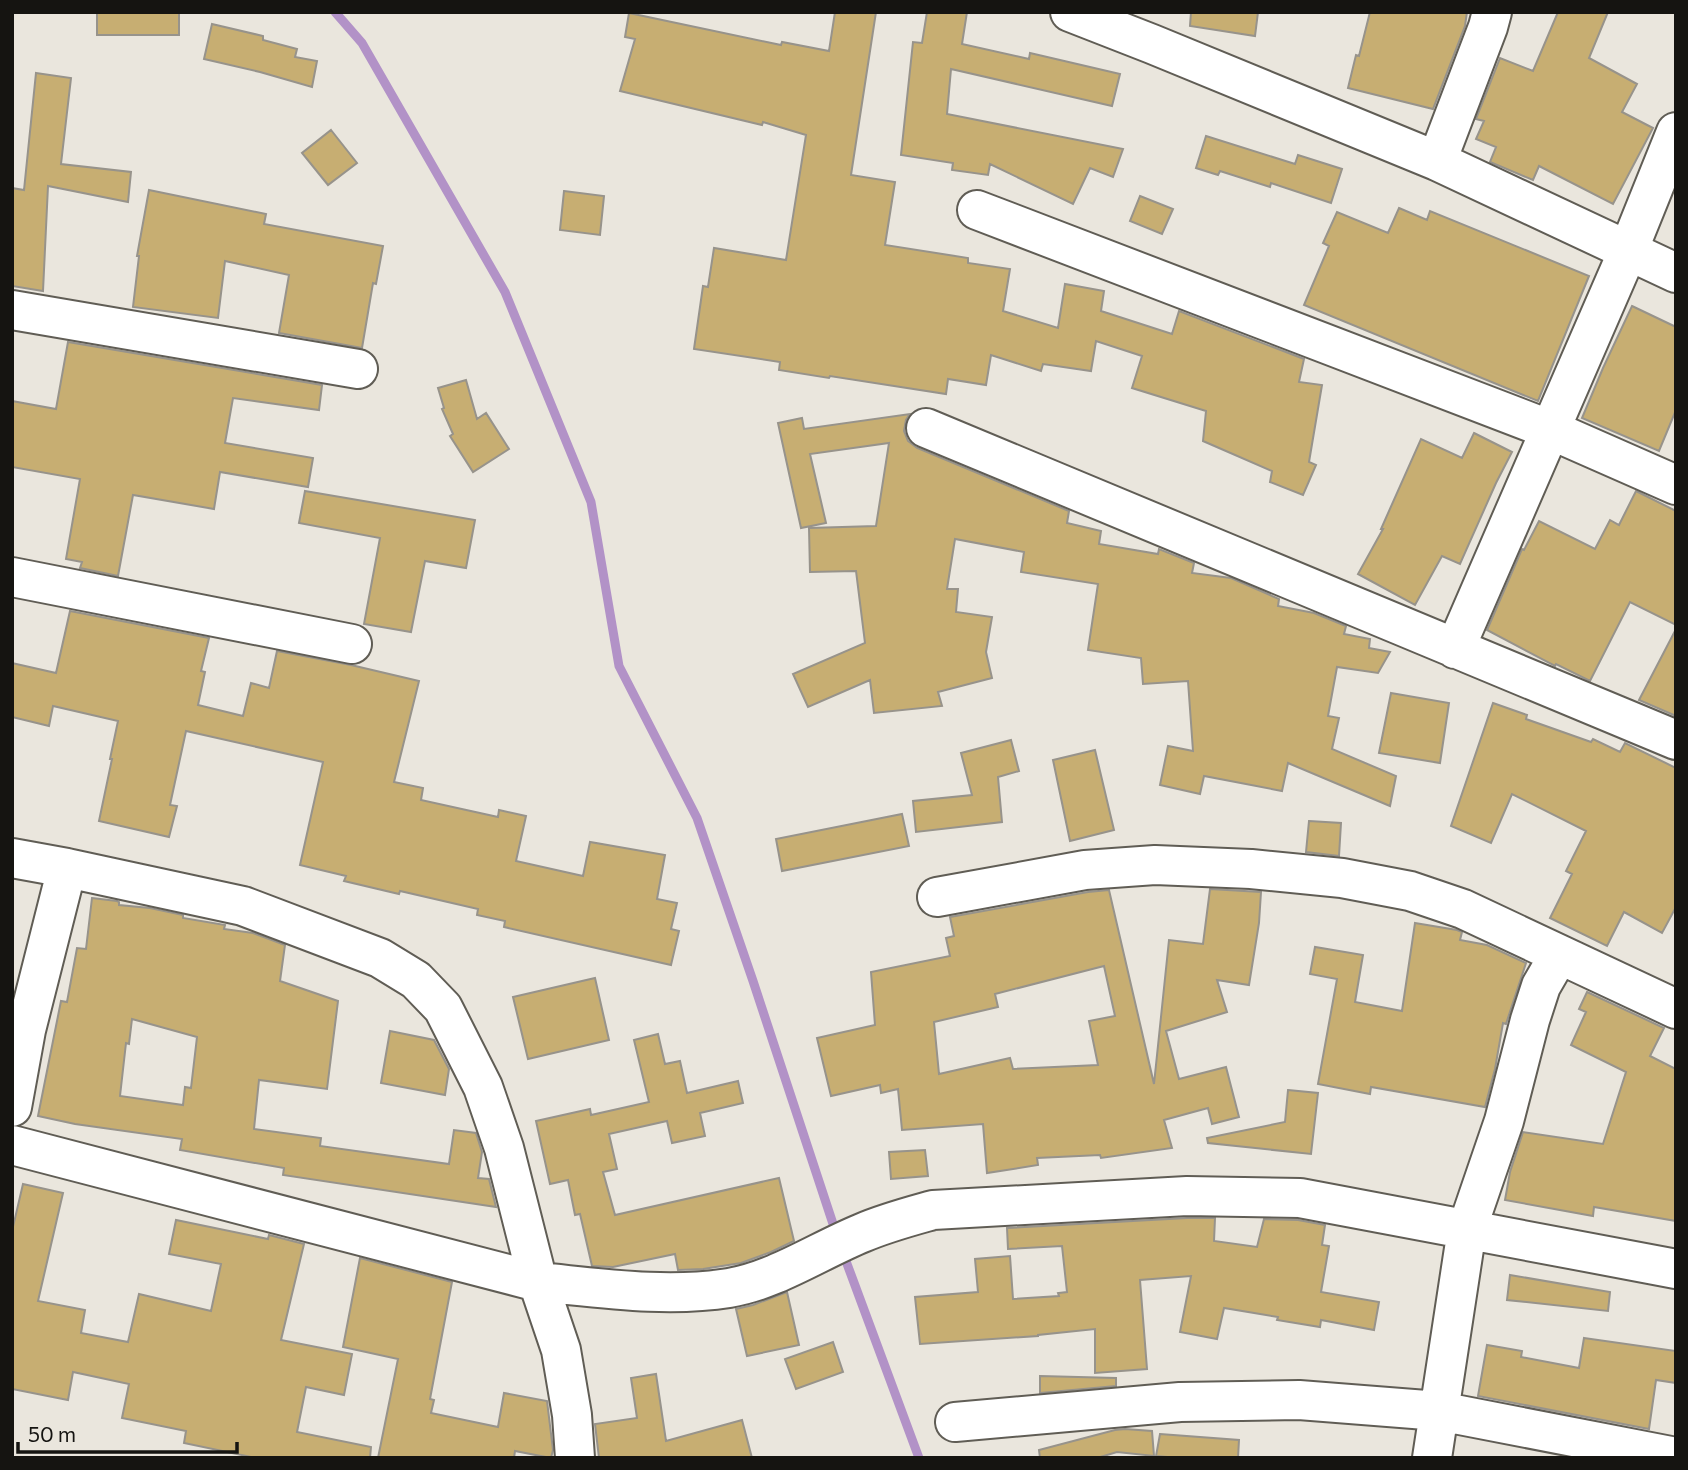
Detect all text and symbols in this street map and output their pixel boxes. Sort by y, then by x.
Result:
scale bar [18,1410,236,1454]
text: 50 m [28,1421,76,1446]

